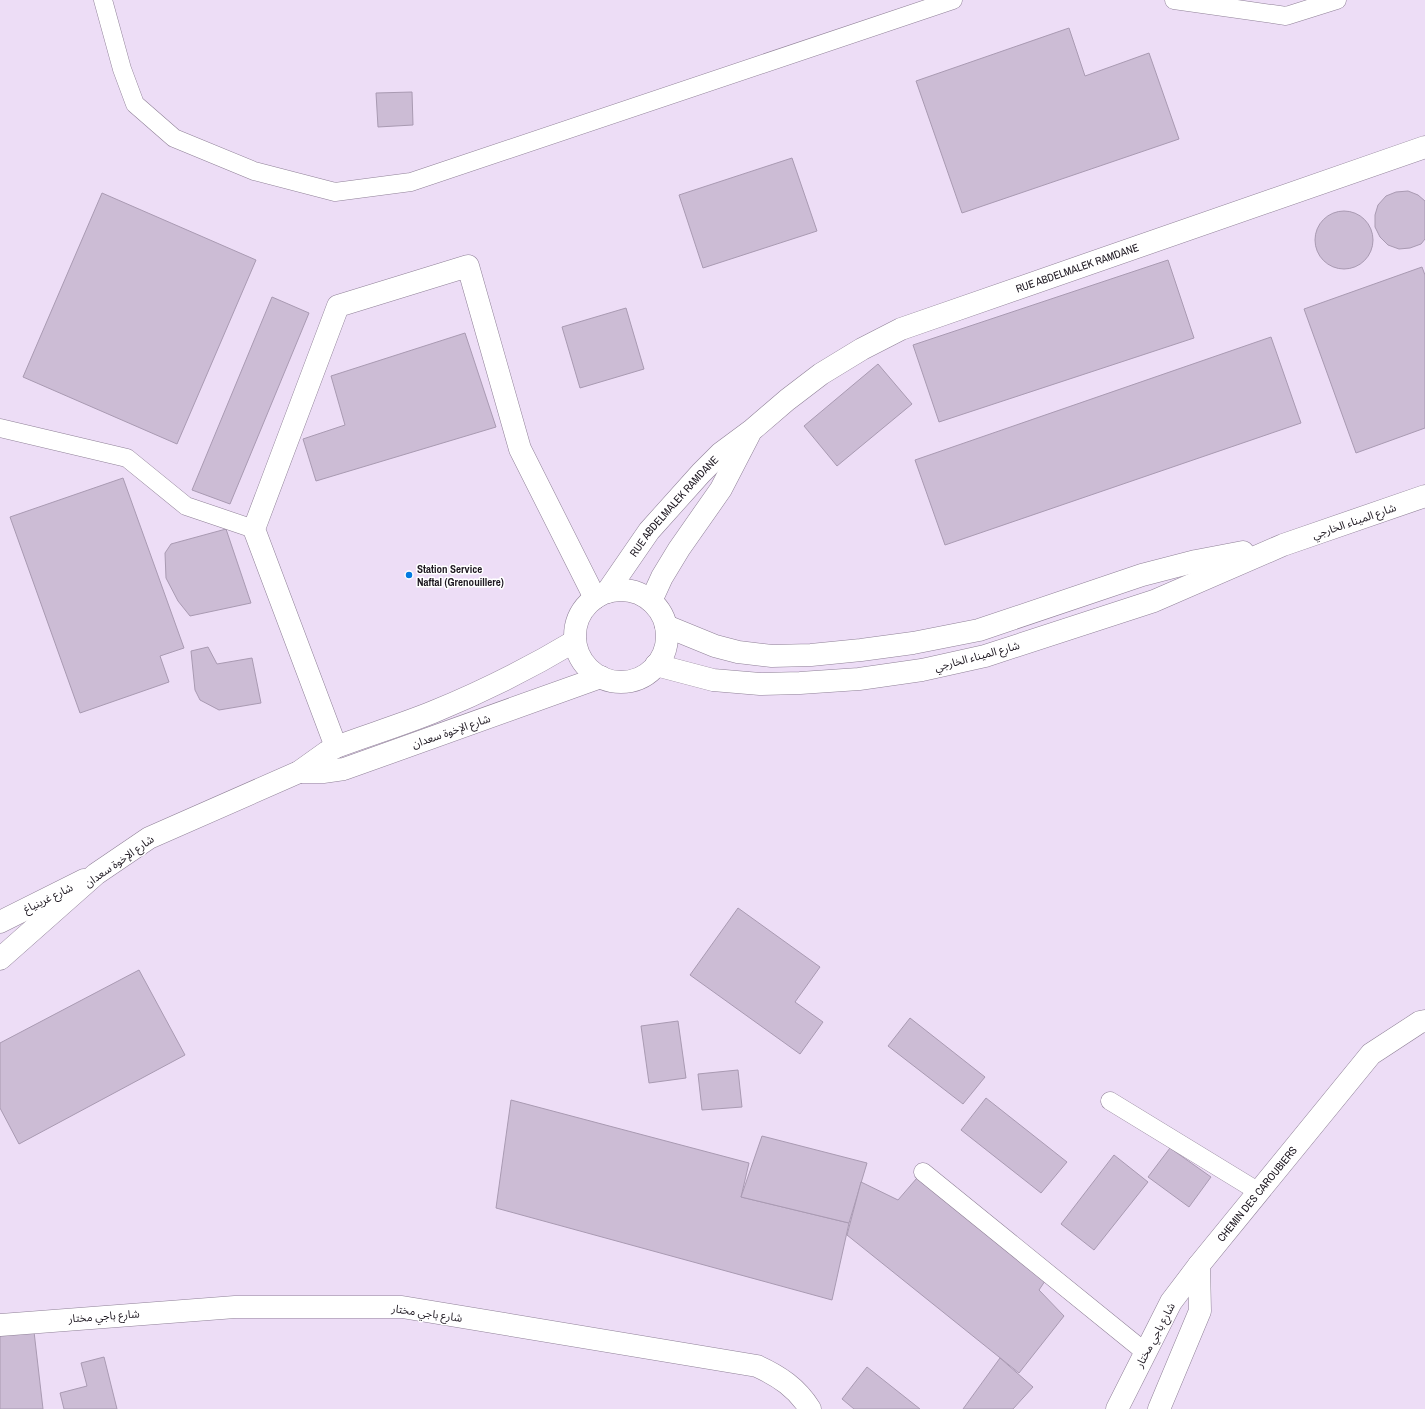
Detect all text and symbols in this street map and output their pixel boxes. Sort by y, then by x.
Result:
street label: RUE ABDELMALEK RAMDANE [1014,240,1140,296]
street label: RUE ABDELMALEK RAMDANE [626,453,721,559]
street label: شارع الميناء الخارجي [1310,500,1399,544]
place label: Station Service Naftal (Grenouillere) [417,562,504,589]
marker: Station Service Naftal (Grenouillere) [404,570,414,580]
street label: شارع الميناء الخارجي [933,638,1022,677]
street label: شارع الإخوة سعدان [410,711,493,752]
street label: شارع الإخوة سعدان [81,832,157,891]
street label: شارع غرينياغ [21,880,76,917]
street label: CHEMIN DES CAROUBIERS [1214,1143,1300,1244]
street label: شارع باجي مختار [1132,1300,1180,1372]
street label: شارع باجي مختار [389,1301,464,1327]
street label: شارع باجي مختار [67,1307,141,1328]

